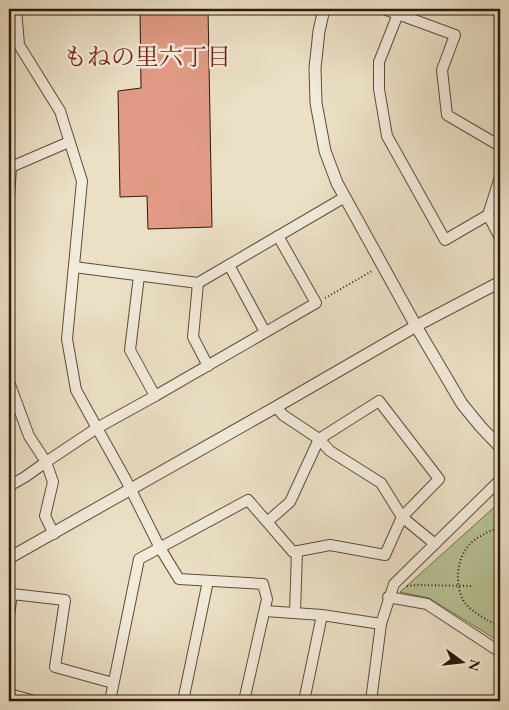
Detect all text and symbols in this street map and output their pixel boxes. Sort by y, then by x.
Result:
district label: もねの里六丁目 [63,41,231,72]
north arrow [436,638,486,688]
text: N [464,658,485,674]

